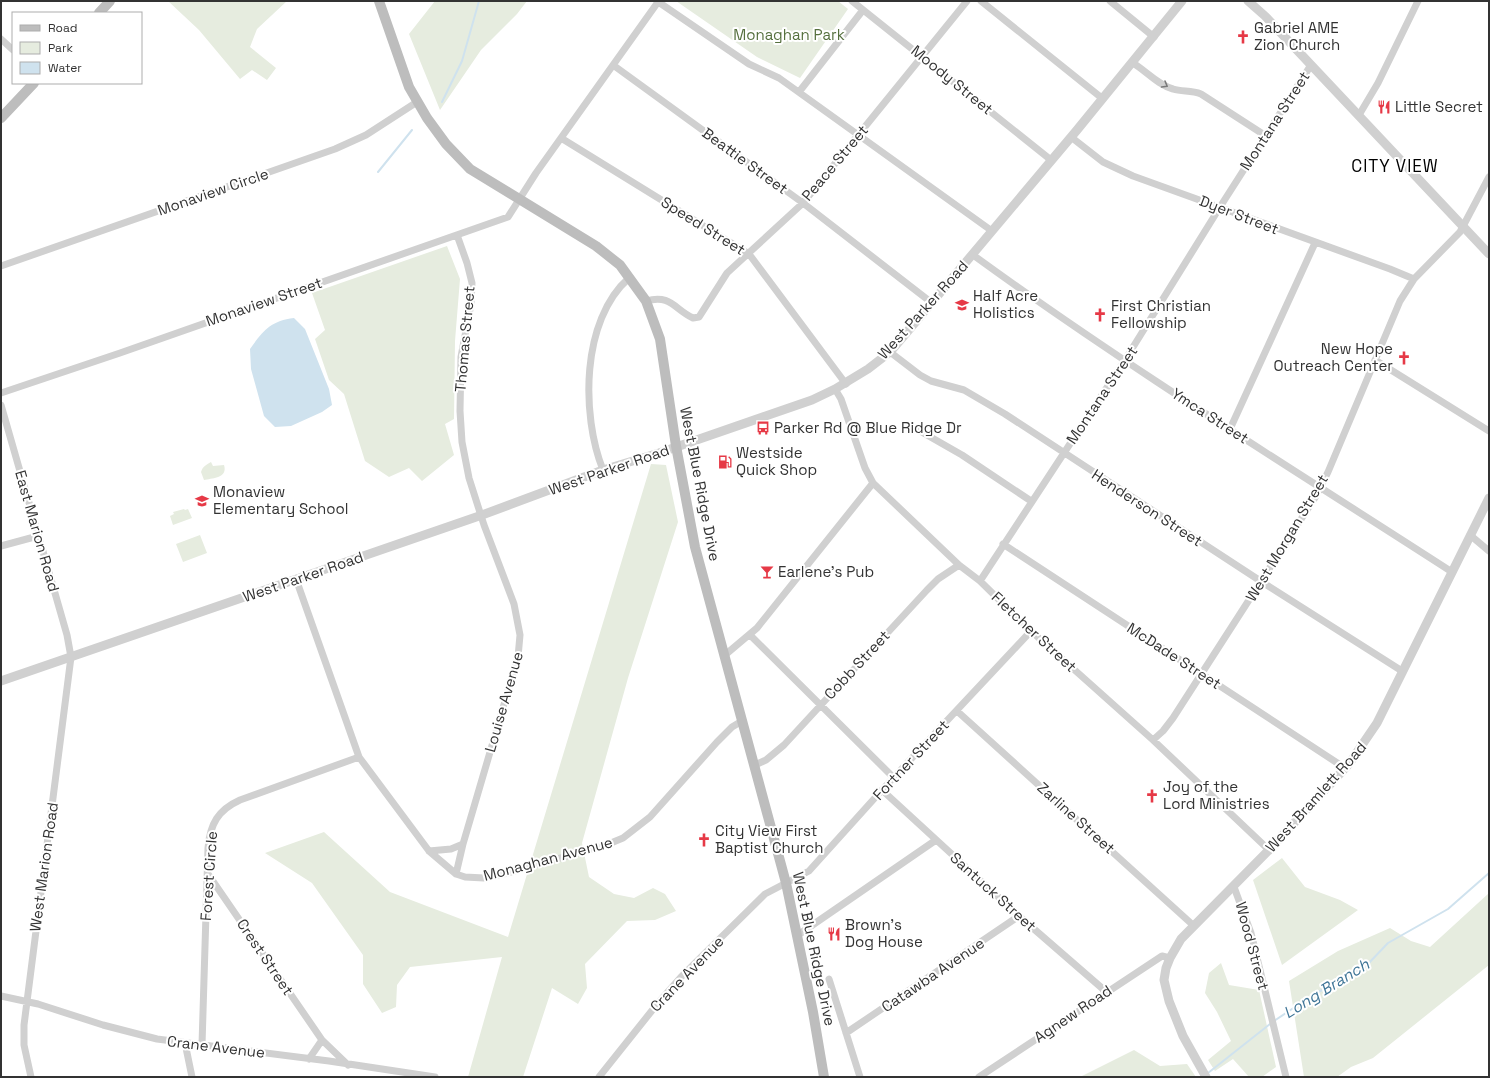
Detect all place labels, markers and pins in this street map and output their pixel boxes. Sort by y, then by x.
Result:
place label: Gabriel AME Zion Church [1254,18,1340,54]
church icon: Gabriel AME Zion Church [1235,29,1251,45]
place label: Little Secret [1395,97,1483,116]
restaurant icon: Little Secret [1376,99,1392,115]
place label: Half Acre Holistics [973,286,1038,322]
place label: First Christian Fellowship [1111,296,1211,332]
school or university icon: Half Acre Holistics [954,297,970,313]
church icon: First Christian Fellowship [1092,307,1108,323]
place label: New Hope Outreach Center [1274,339,1393,375]
church icon: New Hope Outreach Center [1396,350,1412,366]
place label: Parker Rd @ Blue Ridge Dr [774,418,962,437]
bus stop icon: Parker Rd @ Blue Ridge Dr [755,420,771,436]
place label: Westside Quick Shop [736,443,817,479]
fuel station icon: Westside Quick Shop [717,454,733,470]
place label: Monaview Elementary School [213,482,349,518]
school or university icon: Monaview Elementary School [194,493,210,509]
place label: Earlene's Pub [778,562,874,581]
bar icon: Earlene's Pub [759,564,775,580]
place label: Joy of the Lord Ministries [1163,777,1270,813]
church icon: Joy of the Lord Ministries [1144,788,1160,804]
place label: City View First Baptist Church [715,821,823,857]
church icon: City View First Baptist Church [696,832,712,848]
place label: Brown's Dog House [845,915,923,951]
restaurant icon: Brown's Dog House [826,926,842,942]

